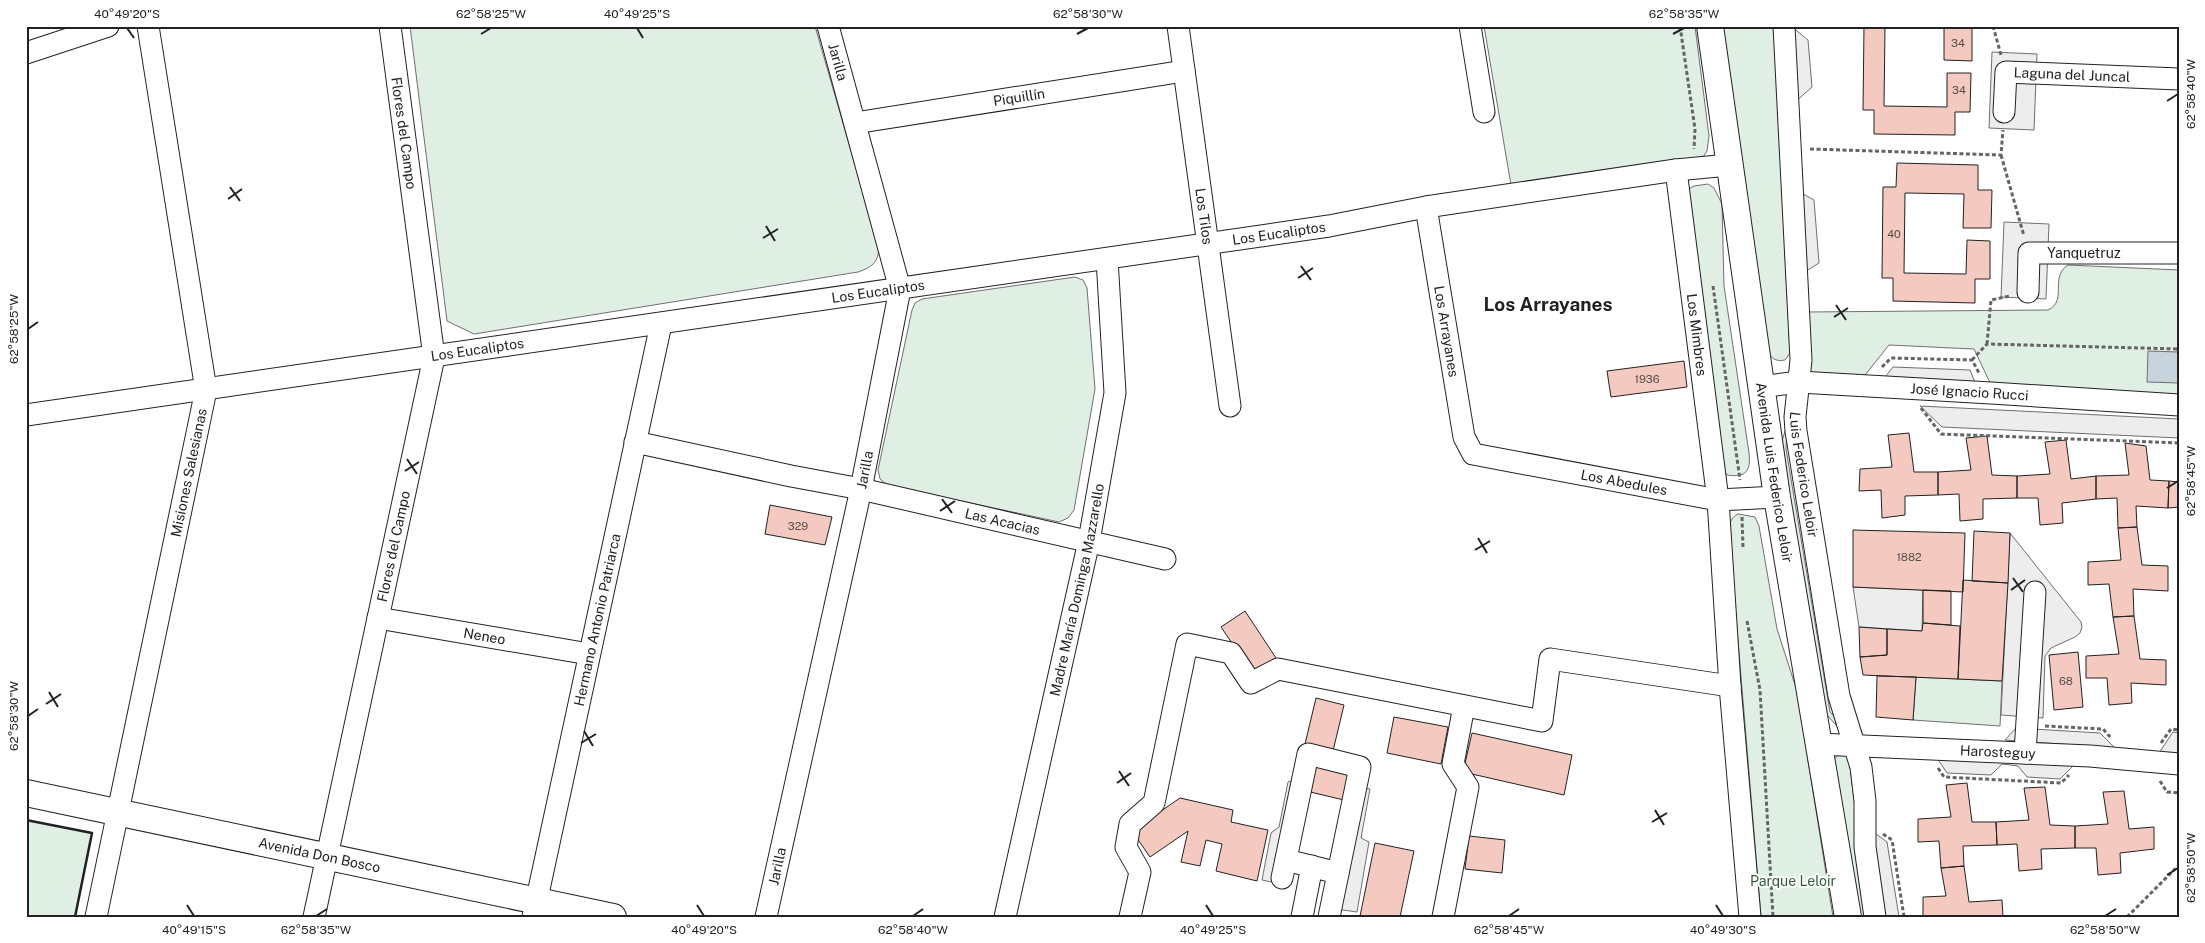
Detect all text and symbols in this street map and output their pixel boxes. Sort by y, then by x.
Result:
text: 40°49'20"S [94,7,160,21]
text: 62°58'25"W [456,7,527,21]
text: 40°49'25"S [604,7,670,21]
text: 62°58'30"W [1053,7,1124,21]
text: 62°58'35"W [1649,7,1720,21]
house number: 34 [1951,37,1965,49]
street label: Jarilla [825,41,851,83]
text: 62°58'40"W [2184,58,2198,129]
street label: Laguna del Juncal [2013,64,2130,85]
street label: Flores del Campo [388,76,420,190]
house number: 34 [1952,84,1966,96]
street label: Piquillín [992,85,1046,109]
street label: Los Tilos [1192,187,1216,245]
street label: Los Eucaliptos [1231,219,1327,248]
house number: 40 [1887,228,1901,240]
street label: Yanquetruz [2047,245,2121,261]
street label: Los Eucaliptos [830,277,926,306]
street label: Los Arrayanes [1431,284,1462,378]
text: 62°58'25"W [7,293,21,364]
district label: Los Arrayanes [1484,293,1612,315]
street label: Los Mimbres [1684,293,1710,377]
street label: Los Eucaliptos [430,335,525,364]
house number: 1936 [1635,373,1660,385]
street label: José Ignacio Rucci [1910,380,2029,403]
street label: Avenida Luis Federico Leloir [1753,381,1796,564]
street label: Misiones Salesianas [168,407,210,538]
street label: Luis Federico Leloir [1787,411,1821,539]
text: 62°58'45"W [2184,445,2198,516]
street label: Jarilla [853,449,876,490]
street label: Los Abedules [1579,466,1669,498]
street label: Madre María Dominga Mazzarello [1047,482,1107,698]
street label: Flores del Campo [374,489,413,603]
street label: Las Acacias [963,505,1042,538]
house number: 329 [788,520,808,532]
street label: Hermano Antonio Patriarca [571,532,624,708]
house number: 1882 [1896,551,1922,563]
street label: Neneo [462,625,507,648]
house number: 68 [2059,675,2073,687]
text: 62°58'30"W [7,680,21,751]
street label: Harosteguy [1960,742,2037,762]
text: 62°58'50"W [2184,832,2198,903]
street label: Avenida Don Bosco [257,834,382,876]
street label: Jarilla [765,846,789,887]
park label: Parque Leloir [1750,873,1836,889]
text: 40°49'15"S [162,923,226,937]
text: 62°58'35"W [281,923,352,937]
text: 40°49'20"S [671,923,737,937]
text: 62°58'40"W [878,923,949,937]
text: 40°49'25"S [1180,923,1246,937]
text: 62°58'45"W [1474,923,1545,937]
text: 40°49'30"S [1690,923,1756,937]
text: 62°58'50"W [2070,923,2141,937]

